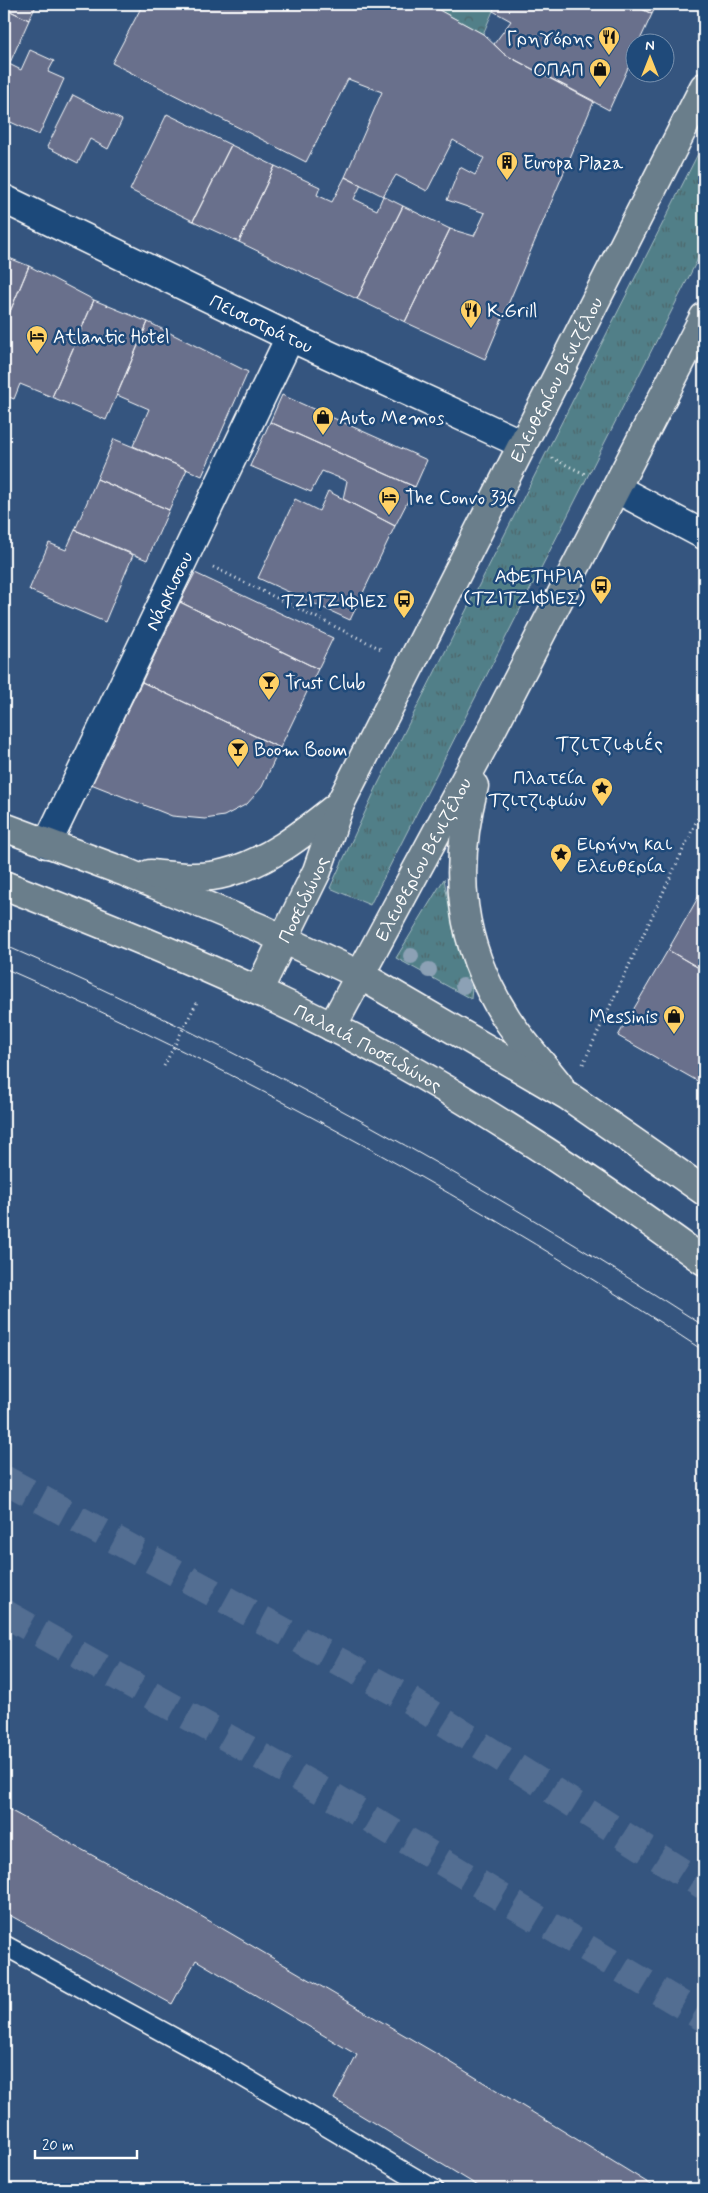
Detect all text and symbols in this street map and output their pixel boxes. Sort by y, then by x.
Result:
restaurant icon: Γρηγόρης [597,25,621,56]
place label: Γρηγόρης [506,26,593,51]
north arrow [626,32,676,82]
text: N [645,37,655,55]
shop icon: ΟΠΑΠ [588,57,612,88]
place label: ΟΠΑΠ [533,58,584,83]
building icon: Europa Plaza [495,150,519,181]
place label: Europa Plaza [523,151,624,176]
street label: Πεισιστράτου [205,289,317,360]
street label: Ελευθερίου Βενιζέλου [505,293,609,467]
restaurant icon: K.Grill [459,298,483,329]
place label: K.Grill [487,299,538,324]
hotel icon: Atlantic Hotel [25,324,49,355]
place label: Atlantic Hotel [53,325,170,350]
shop icon: Auto Memos [311,405,335,436]
place label: Auto Memos [339,406,445,431]
hotel icon: The Convo 336 [377,485,401,516]
place label: The Convo 336 [405,486,516,511]
street label: Νάρκισσου [140,548,199,635]
place label: ΑΦΕΤΗΡΙΑ (ΤΖΙΤΖΙΦΙΕΣ) [464,564,585,611]
bus stop icon: ΑΦΕΤΗΡΙΑ (ΤΖΙΤΖΙΦΙΕΣ) [589,574,613,605]
bus stop icon: ΤΖΙΤΖΙΦΙΕΣ [392,588,416,619]
place label: ΤΖΙΤΖΙΦΙΕΣ [281,589,388,614]
bar icon: Trust Club [257,670,281,701]
place label: Trust Club [285,671,366,696]
district label: Τζιτζιφιές [556,731,664,758]
bar icon: Boom Boom [226,737,250,768]
place label: Boom Boom [254,738,347,763]
place label: Πλατεία Τζιτζιφιών [489,766,586,813]
street label: Ελευθερίου Βενιζέλου [370,773,478,946]
place icon: Πλατεία Τζιτζιφιών [590,776,614,807]
place label: Ειρήνη και Ελευθερία [577,832,672,879]
place icon: Ειρήνη και Ελευθερία [549,842,573,873]
street label: Ποσειδώνος [273,853,335,948]
street label: Παλαιά Ποσειδώνος [289,999,446,1098]
shop icon: Messinis [662,1004,686,1035]
place label: Messinis [589,1005,658,1030]
scale bar [35,2128,138,2160]
text: 20 m [42,2136,74,2156]

